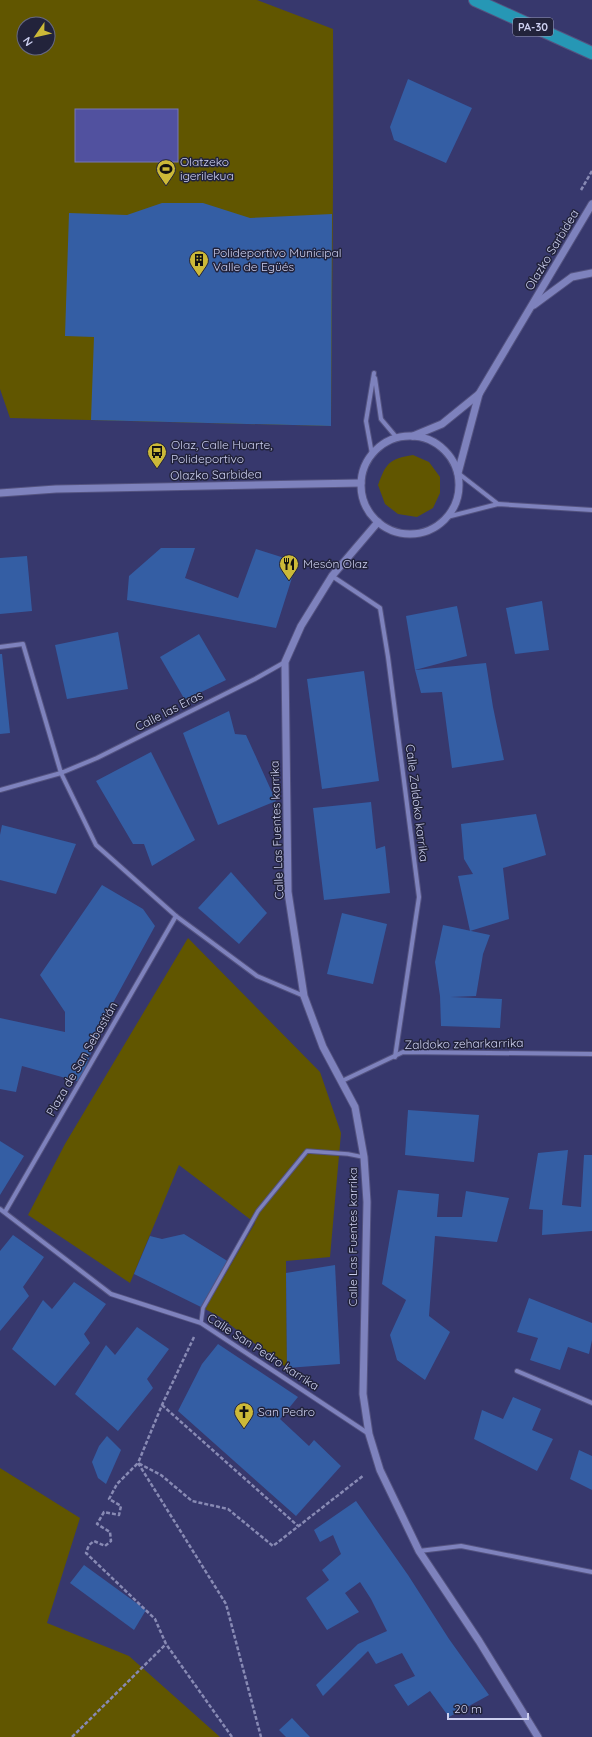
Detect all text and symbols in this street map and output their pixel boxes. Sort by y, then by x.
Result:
north arrow [16,16,56,56]
road number: PA-30 [513,18,553,36]
text: N [20,34,36,49]
place label: Olatzeko igerilekua [180,154,234,183]
sports icon: Olatzeko igerilekua [155,158,177,186]
street label: Olazko Sarbidea [522,207,582,293]
place label: Polideportivo Municipal Valle de Egüés [213,245,342,274]
building icon: Polideportivo Municipal Valle de Egüés [188,249,210,277]
place label: Olaz, Calle Huarte, Polideportivo [171,437,273,466]
bus stop icon: Olaz, Calle Huarte, Polideportivo [146,441,168,469]
street label: Olazko Sarbidea [170,466,262,483]
restaurant icon: Mesón Olaz [278,553,300,581]
place label: Mesón Olaz [303,556,368,571]
street label: Calle las Eras [133,687,205,734]
street label: Calle Zaldoko karrika [403,743,432,863]
street label: Calle Las Fuentes karrika [267,760,286,900]
street label: Plaza de San Sebastián [43,999,120,1119]
street label: Zaldoko zeharkarrika [404,1035,524,1052]
street label: Calle Las Fuentes karrika [345,1167,360,1307]
street label: Calle San Pedro karrika [205,1310,322,1393]
church icon: San Pedro [233,1401,255,1429]
place label: San Pedro [258,1404,315,1419]
scale bar [448,1695,528,1721]
text: 20 m [454,1701,482,1716]

